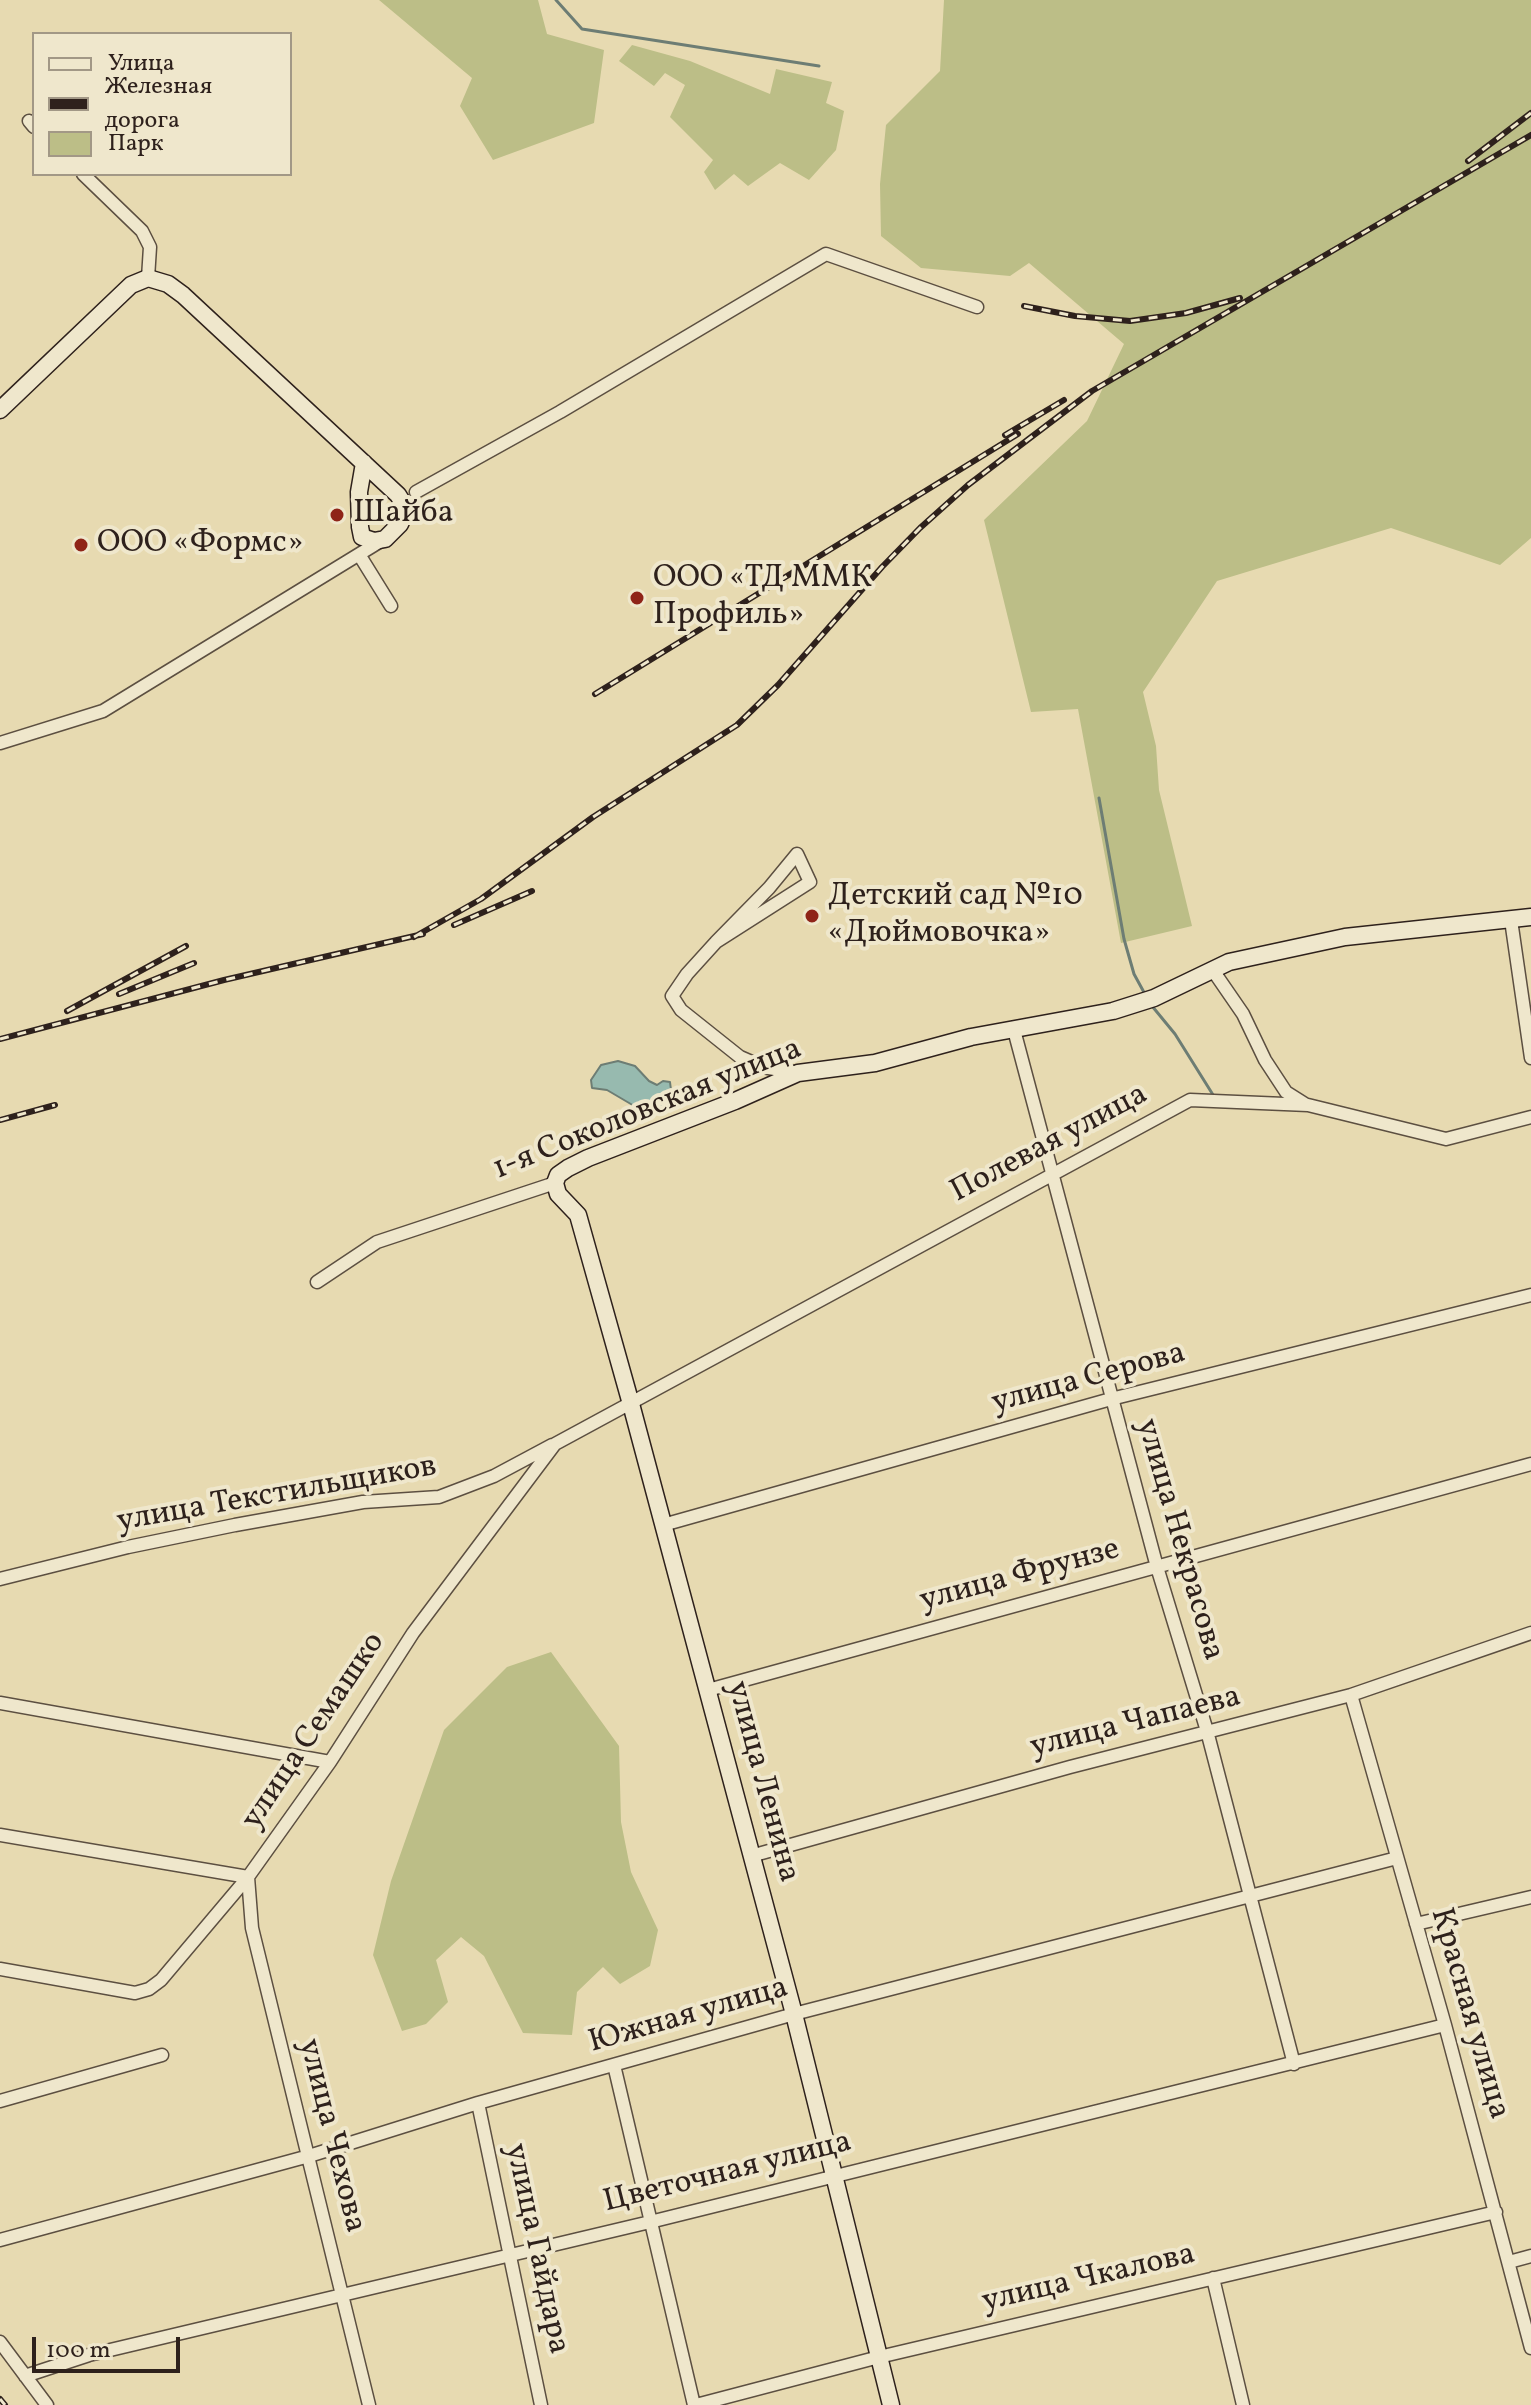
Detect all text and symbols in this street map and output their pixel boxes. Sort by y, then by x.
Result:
legend [32,32,292,176]
text: Улица [108,47,175,81]
text: Железная дорога [105,70,212,138]
text: Парк [108,127,164,161]
place label: Шайба [353,496,454,534]
marker: Шайба [328,506,346,524]
place label: ООО «Формс» [97,526,303,564]
marker: ООО «Формс» [72,536,90,554]
place label: ООО «ТД ММК Профиль» [653,561,872,636]
marker: ООО «ТД ММК Профиль» [628,589,646,607]
place label: Детский сад №10 «Дюймовочка» [828,879,1083,954]
marker: Детский сад №10 «Дюймовочка» [803,907,821,925]
street label: 1-я Соколовская улица [488,1031,808,1191]
street label: Полевая улица [945,1077,1155,1213]
street label: улица Серова [988,1336,1190,1424]
street label: улица Некрасова [1125,1415,1231,1665]
street label: улица Текстильщиков [114,1449,440,1543]
street label: улица Фрунзе [916,1532,1124,1622]
street label: улица Семашко [235,1626,395,1838]
street label: улица Ленина [716,1677,806,1887]
street label: улица Чапаева [1027,1679,1245,1769]
street label: Красная улица [1420,1904,1516,2124]
street label: Южная улица [585,1970,793,2064]
street label: улица Чехова [287,2035,373,2237]
street label: Цветочная улица [600,2125,856,2223]
street label: улица Гайдара [494,2140,576,2358]
street label: улица Чкалова [979,2237,1199,2323]
scale bar [36,2321,184,2371]
text: 100 m [46,2334,111,2368]

